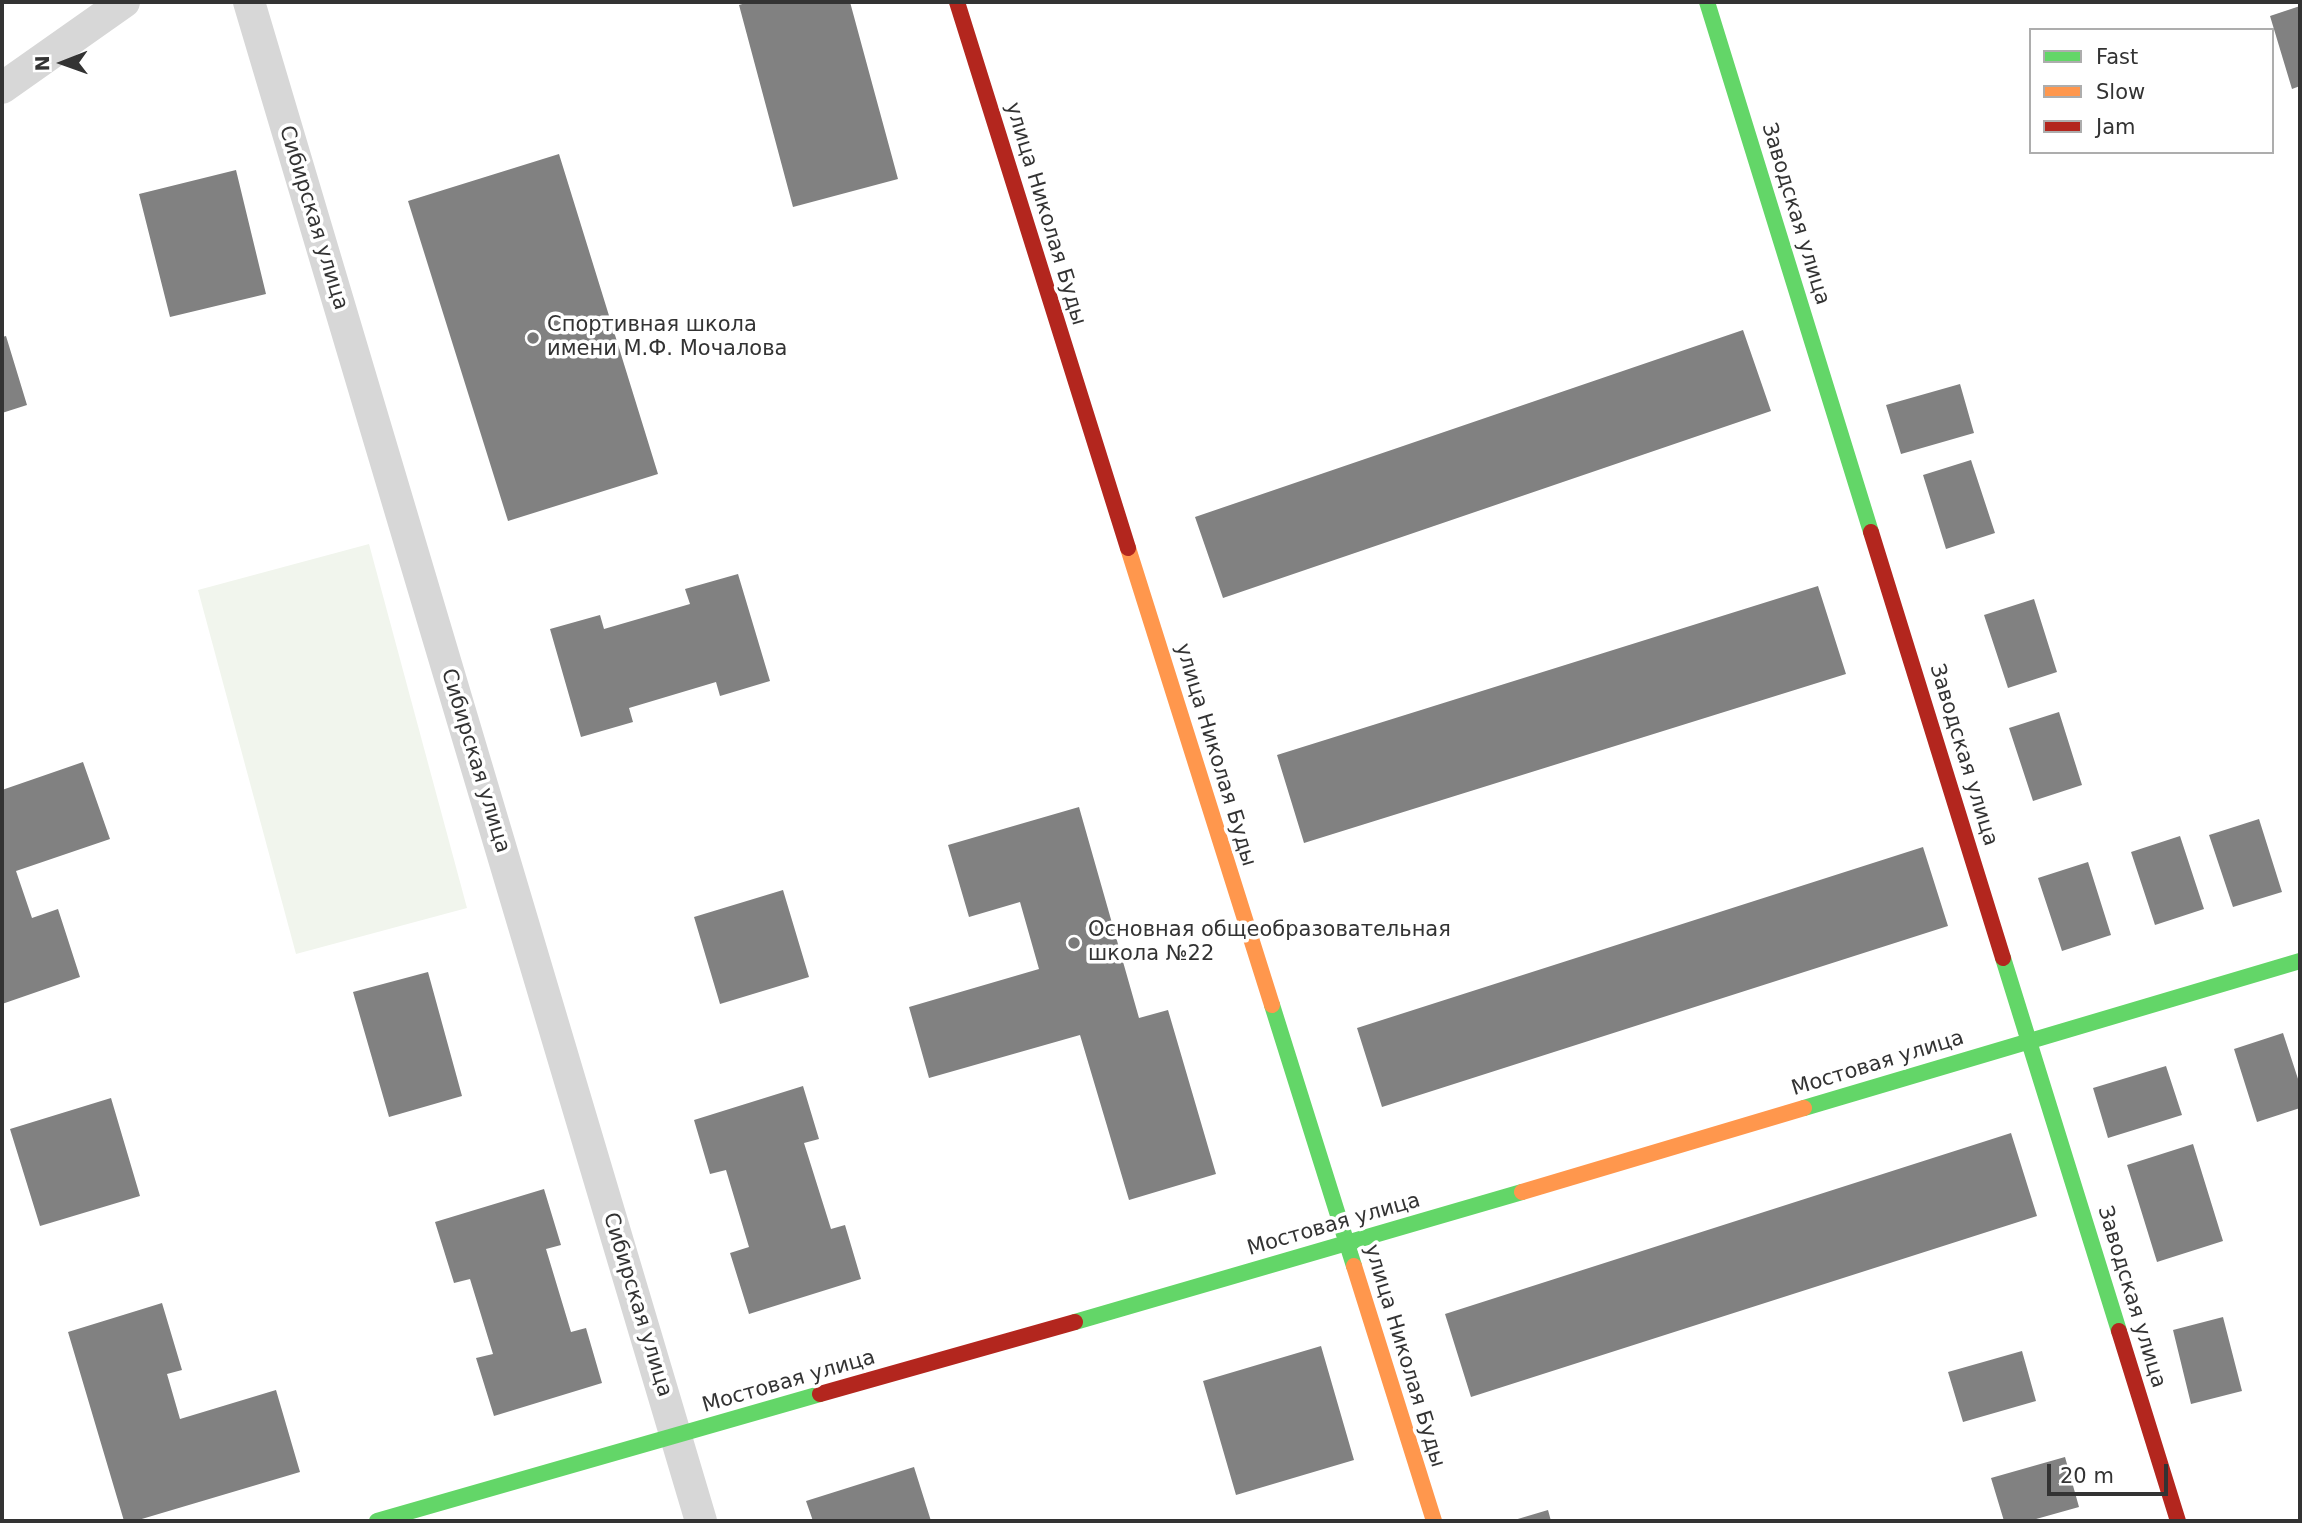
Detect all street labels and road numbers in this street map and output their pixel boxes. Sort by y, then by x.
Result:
street label: улица Николая Буды [999,99,1091,329]
street label: Заводская улица [1755,120,1835,308]
street label: Сибирская улица [273,123,353,313]
street label: улица Николая Буды [1169,640,1261,870]
street label: Заводская улица [1923,661,2003,849]
street label: Сибирская улица [435,666,515,856]
street label: Мостовая улица [1789,1026,1967,1102]
street label: Мостовая улица [1245,1188,1423,1262]
street label: Заводская улица [2091,1203,2171,1391]
street label: Сибирская улица [597,1210,677,1400]
street label: улица Николая Буды [1358,1241,1450,1471]
street label: Мостовая улица [700,1345,878,1419]

